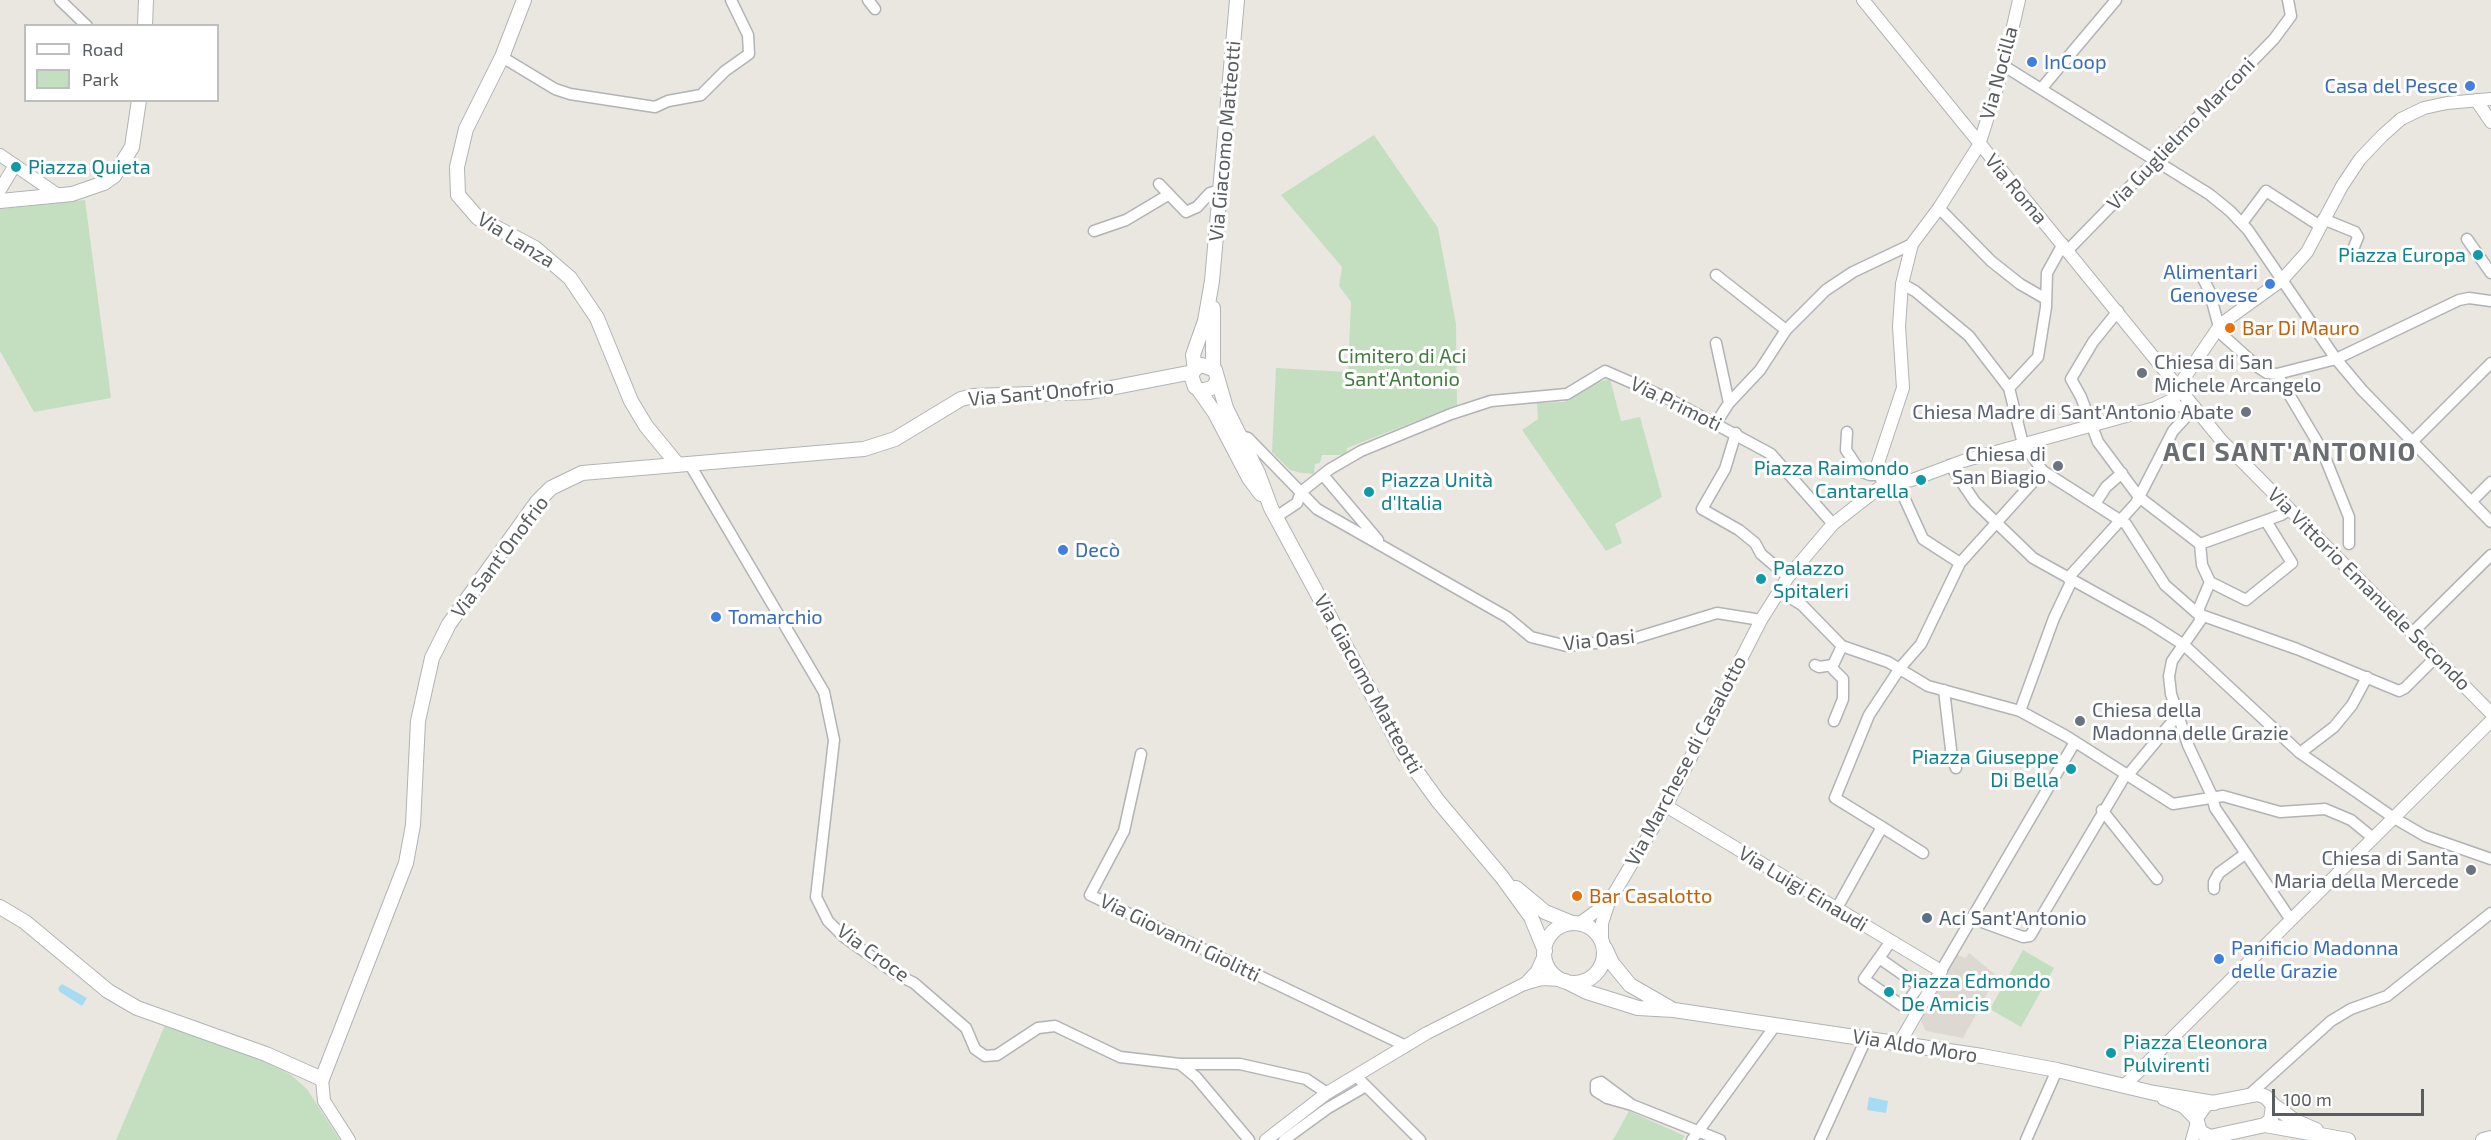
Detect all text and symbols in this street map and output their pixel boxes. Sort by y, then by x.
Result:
legend [24,24,219,102]
street label: Via Nocilla [1975,24,2023,122]
text: Road [82,38,123,60]
street label: Via Giacomo Matteotti [1204,40,1246,242]
place label: InCoop [2044,50,2107,74]
street label: Via Guglielmo Marconi [2102,53,2260,215]
marker: InCoop [2025,55,2039,69]
text: Park [82,68,119,90]
place label: Casa del Pesce [2324,74,2458,98]
marker: Casa del Pesce [2463,79,2477,93]
street label: Via Roma [1980,149,2052,229]
place label: Piazza Quieta [28,155,151,179]
marker: Piazza Quieta [9,160,23,174]
street label: Via Lanza [473,207,559,273]
place label: Piazza Europa [2338,243,2466,267]
marker: Piazza Europa [2471,248,2485,262]
place label: Alimentari Genovese [2163,260,2258,307]
marker: Alimentari Genovese [2263,277,2277,291]
place label: Bar Di Mauro [2242,316,2360,340]
marker: Bar Di Mauro [2223,321,2237,335]
park label: Cimitero di Aci Sant'Antonio [1338,344,1466,391]
place label: Chiesa di San Michele Arcangelo [2154,350,2321,397]
marker: Chiesa di San Michele Arcangelo [2135,366,2149,380]
street label: Via Primoti [1626,372,1726,436]
street label: Via Sant'Onofrio [967,375,1115,411]
place label: Chiesa Madre di Sant'Antonio Abate [1912,400,2234,424]
marker: Chiesa Madre di Sant'Antonio Abate [2239,405,2253,419]
district label: ACI SANT'ANTONIO [2163,436,2417,468]
place label: Chiesa di San Biagio [1952,442,2046,489]
place label: Piazza Raimondo Cantarella [1754,456,1909,503]
marker: Chiesa di San Biagio [2051,459,2065,473]
place label: Piazza Unità d'Italia [1381,468,1493,515]
marker: Piazza Raimondo Cantarella [1914,473,1928,487]
street label: Via Vittorio Emanuele Secondo [2263,483,2475,695]
marker: Piazza Unità d'Italia [1362,485,1376,499]
street label: Via Sant'Onofrio [446,491,554,623]
place label: Decò [1075,538,1120,562]
marker: Decò [1056,543,1070,557]
place label: Palazzo Spitaleri [1773,556,1849,603]
marker: Palazzo Spitaleri [1754,572,1768,586]
street label: Via Giacomo Matteotti [1309,590,1427,778]
place label: Tomarchio [728,605,823,629]
marker: Tomarchio [709,610,723,624]
street label: Via Oasi [1562,624,1636,656]
street label: Via Marchese di Casalotto [1620,652,1752,870]
place label: Chiesa della Madonna delle Grazie [2092,698,2289,745]
marker: Chiesa della Madonna delle Grazie [2073,714,2087,728]
place label: Piazza Giuseppe Di Bella [1912,745,2059,792]
marker: Piazza Giuseppe Di Bella [2064,762,2078,776]
street label: Via Luigi Einaudi [1734,841,1872,937]
place label: Chiesa di Santa Maria della Mercede [2274,846,2459,893]
marker: Chiesa di Santa Maria della Mercede [2464,863,2478,877]
place label: Bar Casalotto [1589,884,1712,908]
street label: Via Giovanni Giolitti [1096,889,1264,987]
marker: Bar Casalotto [1570,889,1584,903]
place label: Aci Sant'Antonio [1939,906,2086,930]
marker: Aci Sant'Antonio [1920,911,1934,925]
street label: Via Croce [832,919,914,987]
place label: Panificio Madonna delle Grazie [2231,936,2399,983]
marker: Panificio Madonna delle Grazie [2212,952,2226,966]
place label: Piazza Edmondo De Amicis [1901,969,2051,1016]
marker: Piazza Edmondo De Amicis [1882,985,1896,999]
street label: Via Aldo Moro [1851,1024,1979,1068]
place label: Piazza Eleonora Pulvirenti [2123,1030,2268,1077]
marker: Piazza Eleonora Pulvirenti [2104,1046,2118,1060]
scale bar [2275,1077,2426,1115]
text: 100 m [2283,1088,2332,1110]

